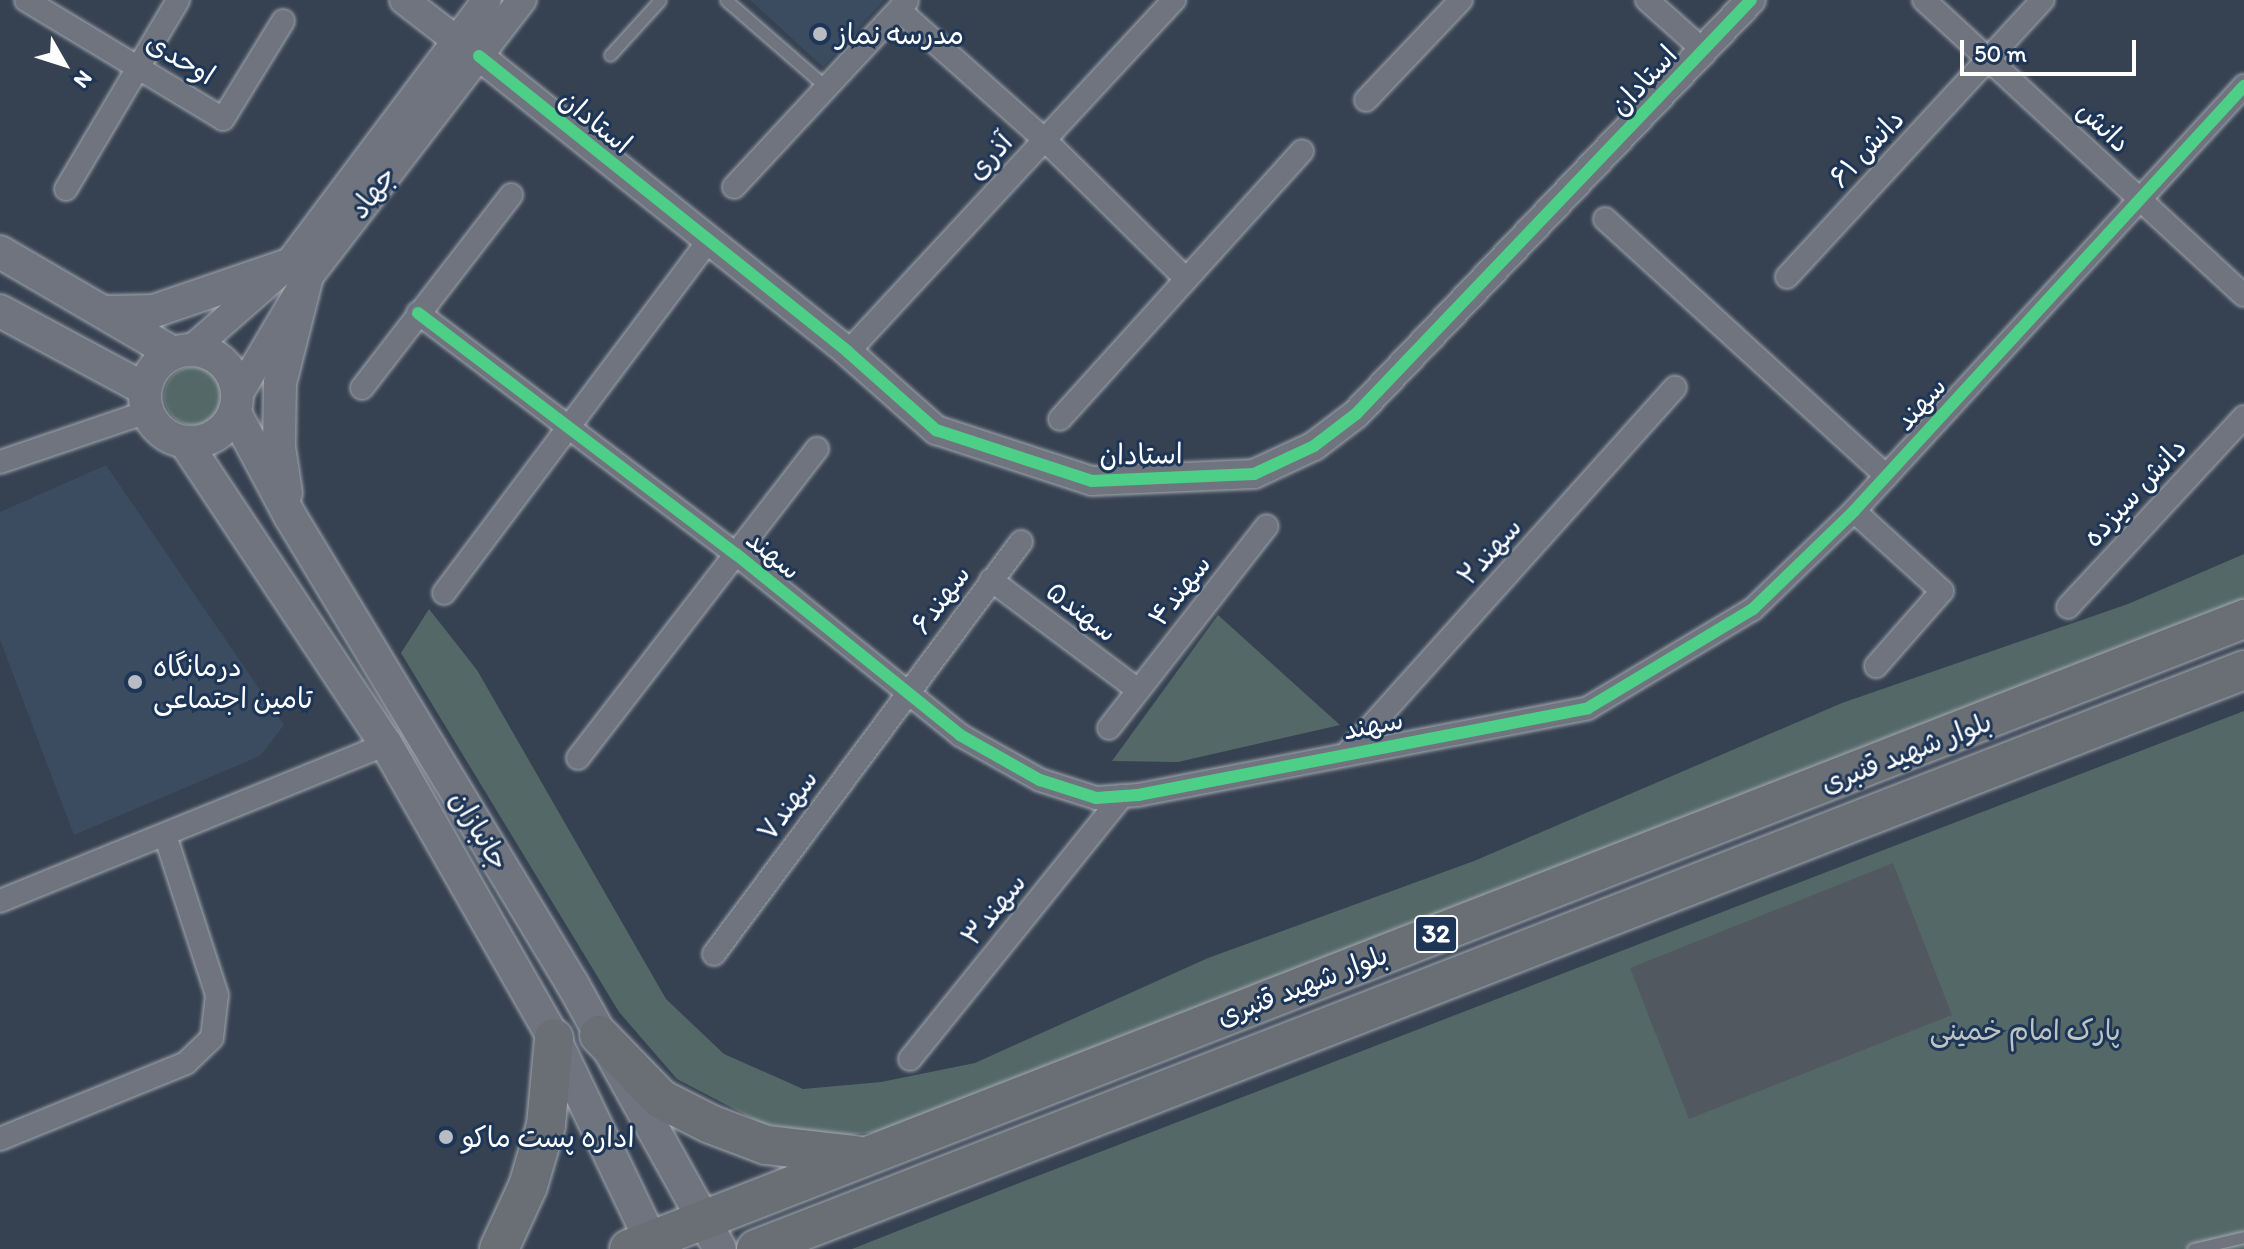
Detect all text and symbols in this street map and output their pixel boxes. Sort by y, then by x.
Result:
place label: مدرسه نماز [836,17,964,51]
north arrow [24,24,104,104]
street label: اوحدی [140,24,222,92]
scale bar [1964,24,2140,74]
marker: مدرسه نماز [811,25,829,43]
street label: استادان [1602,38,1684,122]
text: 50 m [1974,39,2027,68]
text: N [68,65,98,94]
street label: استادان [553,82,639,160]
street label: دانش [2070,93,2138,159]
street label: دانش ۶۱ [1822,102,1910,194]
street label: آذری [959,125,1019,187]
street label: جهاد [341,159,403,225]
street label: سهند [1887,369,1953,437]
street label: دانش سیزده [2075,431,2193,553]
street label: استادان [1099,436,1183,472]
street label: سهند۲ [1450,510,1528,592]
street label: سهند [740,522,808,586]
street label: سهند۴ [1141,547,1217,633]
street label: سهند۶ [903,558,977,640]
street label: سهند۵ [1040,573,1124,649]
place label: درمانگاه تامین اجتماعی [153,649,313,715]
marker: درمانگاه تامین اجتماعی [124,671,146,693]
street label: سهند [1340,702,1406,746]
street label: بلوار شهید قنبری [1816,704,1996,800]
street label: سهند۷ [750,763,824,847]
street label: جانبازان [443,784,517,876]
street label: سهند۳ [954,866,1032,952]
road number: 32 [1414,912,1458,956]
street label: بلوار شهید قنبری [1212,937,1392,1033]
park label: پارک امام خمینی [1929,1013,2121,1047]
place label: اداره پست ماکو [462,1120,634,1154]
marker: اداره پست ماکو [437,1128,455,1146]

